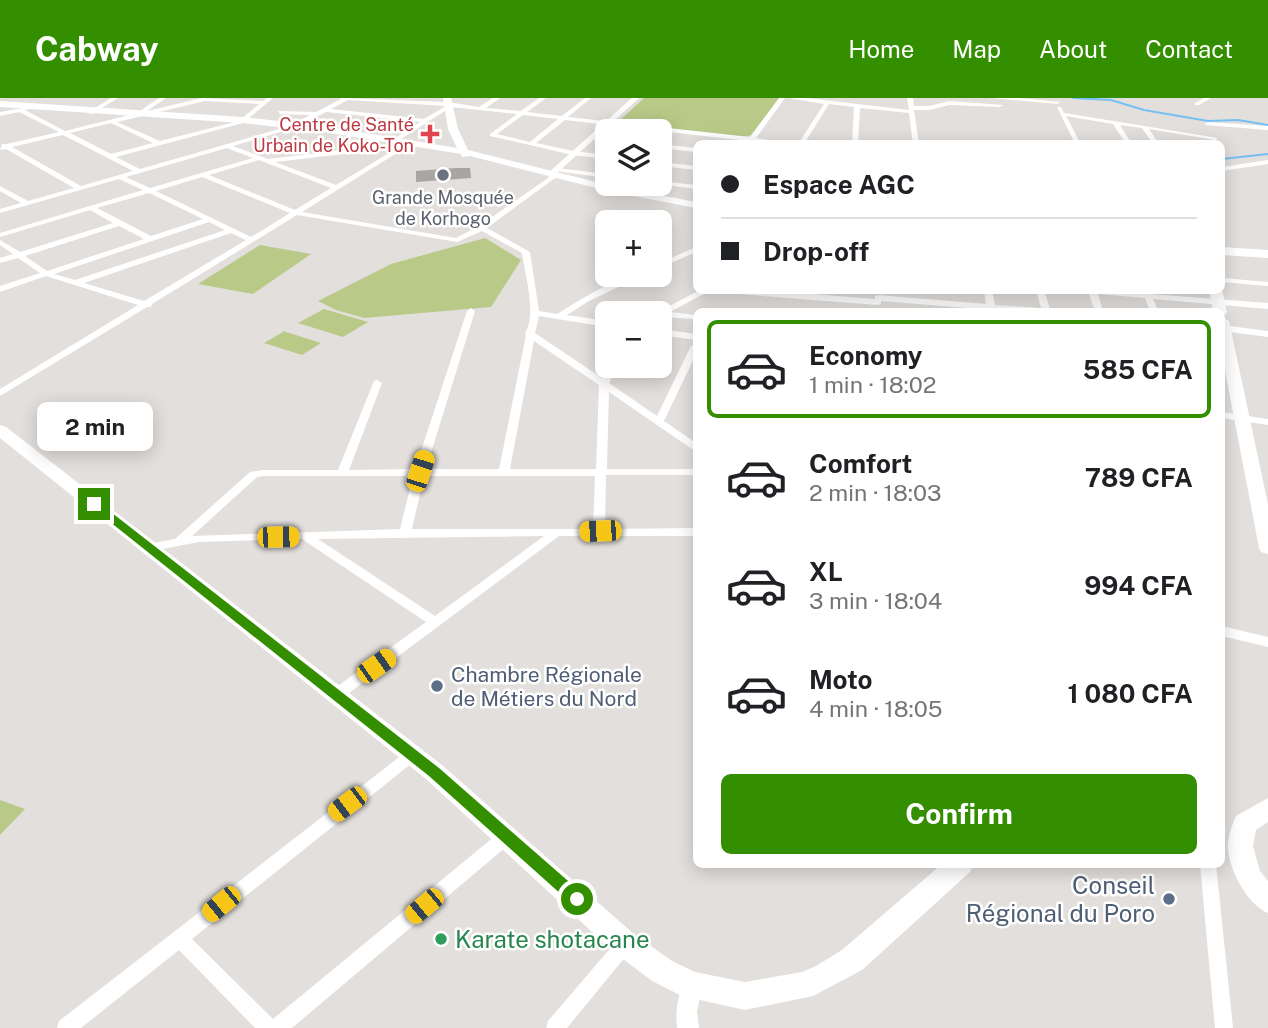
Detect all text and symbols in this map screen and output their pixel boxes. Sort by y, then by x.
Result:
text: Cabway [35,30,159,68]
text: Home [848,35,914,63]
text: Map [952,35,1001,63]
text: About [1039,35,1107,63]
text: Contact [1145,35,1233,63]
place label: Centre de Santé Urbain de Koko-Ton [253,114,414,156]
map controls [595,119,672,378]
button: layers [595,119,672,196]
marker: Centre de Santé Urbain de Koko-Ton [420,124,440,144]
marker: Grande Mosquée de Korhogo [435,167,451,183]
text: Espace AGC [763,169,915,200]
place label: Grande Mosquée de Korhogo [372,187,514,229]
button: + [595,210,672,287]
text: Drop-off [763,236,869,267]
button: − [595,301,672,378]
icon: car [725,338,788,401]
text: Economy [809,340,922,371]
text: 585 CFA [1083,354,1193,385]
text: 1 min · 18:02 [809,371,937,398]
callout: 2 min [36,402,152,452]
text: 2 min [65,413,125,440]
icon: car [725,446,788,509]
car [404,448,437,494]
text: Comfort [809,448,912,479]
text: 789 CFA [1085,462,1193,493]
text: 2 min · 18:03 [809,479,941,506]
route end [78,488,110,520]
car [579,520,622,542]
car [257,526,300,548]
icon: car [725,554,788,617]
text: XL [809,556,843,587]
text: 994 CFA [1084,570,1193,601]
text: 3 min · 18:04 [809,587,942,614]
car [353,645,400,687]
place label: Chambre Régionale de Métiers du Nord [451,662,642,711]
icon: car [725,662,788,725]
text: Moto [809,664,872,695]
marker: Chambre Régionale de Métiers du Nord [429,678,445,694]
text: 1 080 CFA [1068,678,1193,709]
text: 4 min · 18:05 [809,695,943,722]
button: Confirm [721,774,1197,854]
car [324,783,371,825]
place label: Conseil Régional du Poro [966,871,1155,927]
car [199,883,244,925]
route start [561,883,593,915]
car [402,884,447,928]
marker: Conseil Régional du Poro [1161,891,1177,907]
place label: Karate shotacane [455,925,650,953]
marker: Karate shotacane [433,931,449,947]

